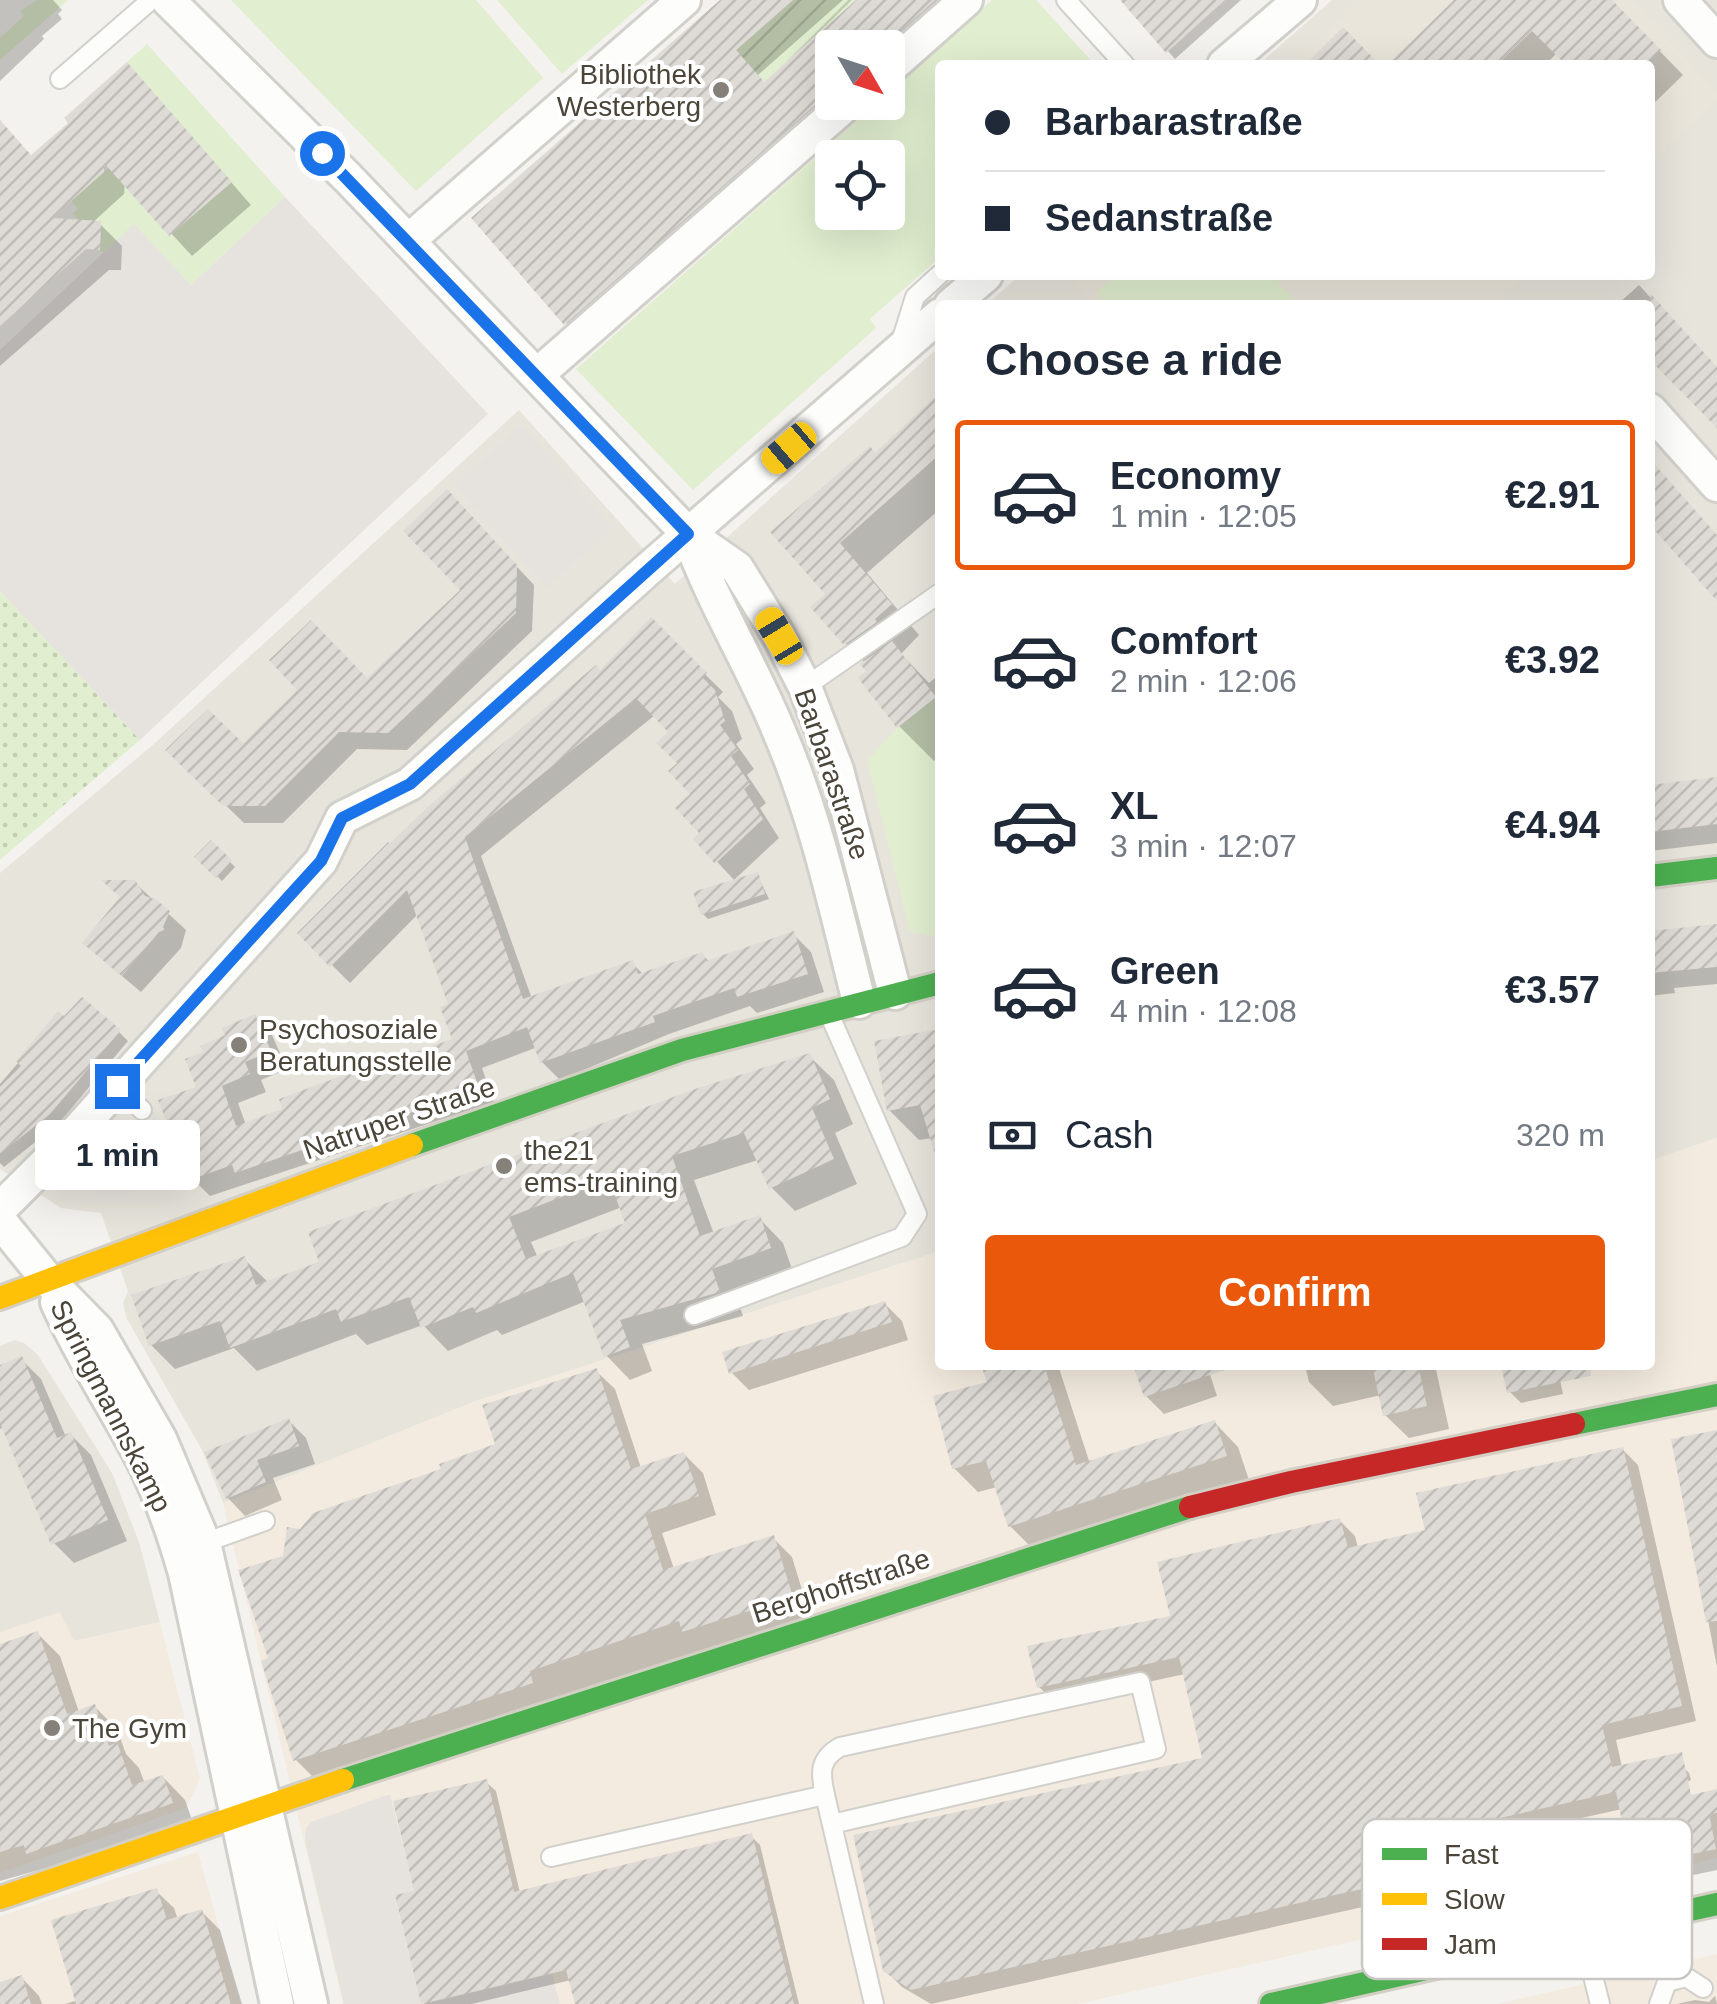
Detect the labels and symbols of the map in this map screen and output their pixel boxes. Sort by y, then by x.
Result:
north arrow [815,30,905,120]
place label: Bibliothek Westerberg [557,59,702,122]
marker: Bibliothek Westerberg [710,79,732,101]
route start [300,131,345,176]
car [757,417,821,479]
car [751,603,807,669]
street label: Barbarastraße [788,684,876,864]
place label: Psychosoziale Beratungsstelle [259,1014,452,1077]
marker: Psychosoziale Beratungsstelle [228,1034,250,1056]
route end [95,1064,140,1109]
street label: Natruper Straße [299,1071,499,1165]
callout: 1 min [34,1121,200,1191]
place label: the21 ems-training [524,1135,678,1198]
marker: the21 ems-training [493,1155,515,1177]
street label: Springmannskamp [44,1295,178,1517]
street label: Berghoffstraße [748,1543,934,1629]
place label: The Gym [72,1713,187,1744]
marker: The Gym [41,1717,63,1739]
legend [1362,1819,1692,1979]
text: Fast [1444,1839,1499,1870]
text: Slow [1444,1884,1505,1915]
text: Jam [1444,1929,1497,1960]

